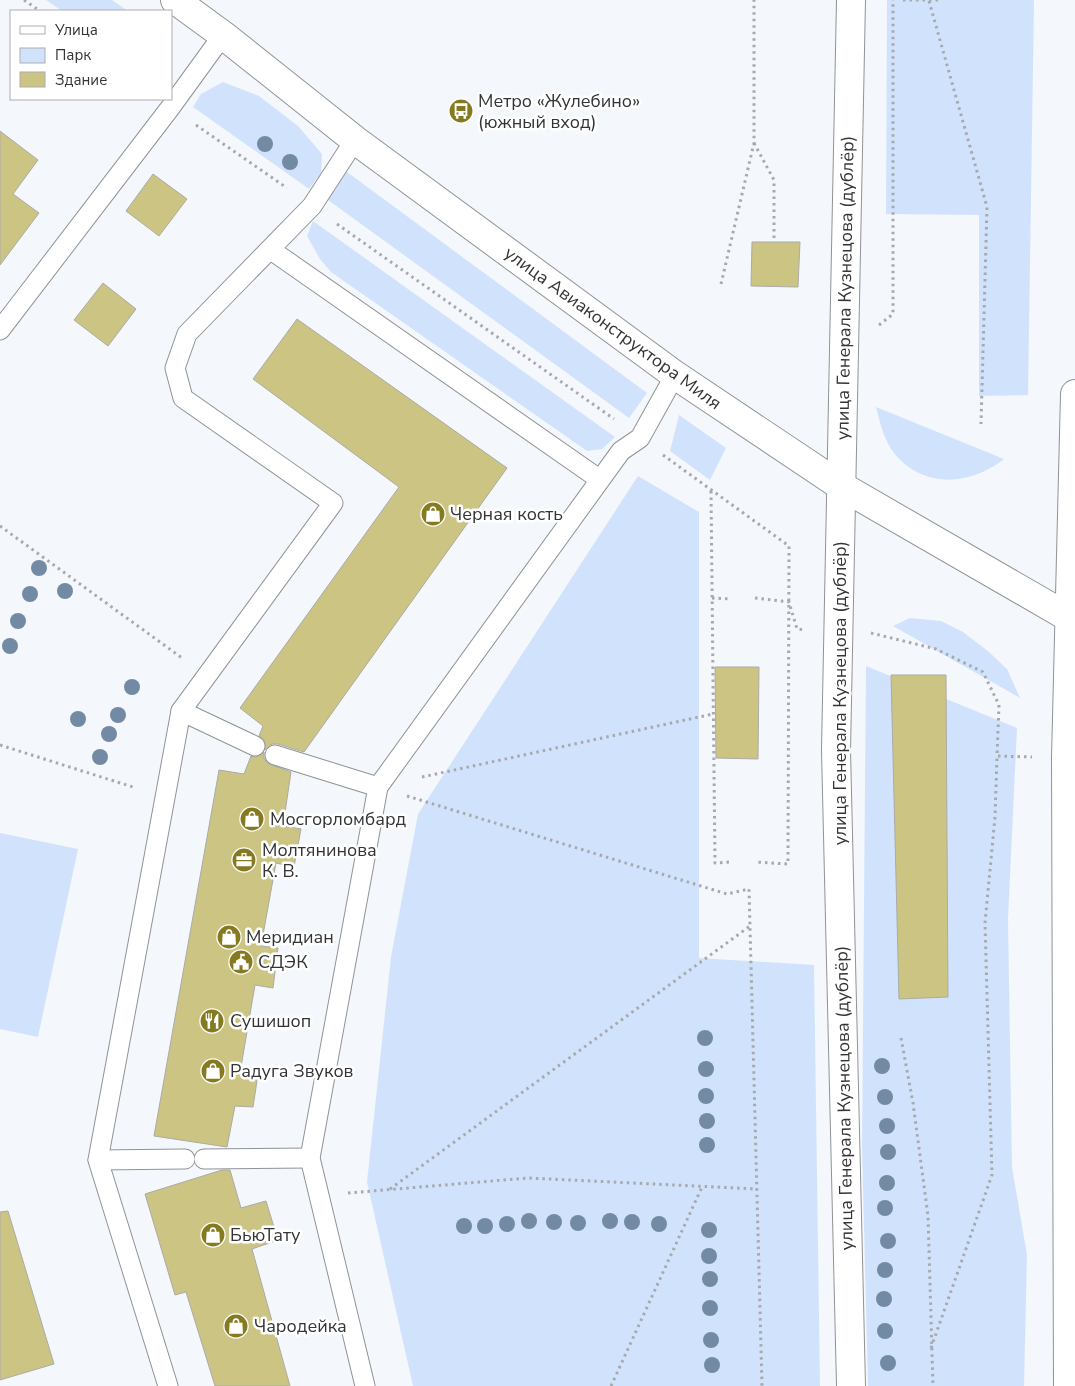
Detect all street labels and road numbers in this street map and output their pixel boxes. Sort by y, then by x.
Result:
street label: улица Генерала Кузнецова (дублёр) [830,136,860,440]
street label: улица Авиаконструктора Миля [499,241,727,415]
street label: улица Генерала Кузнецова (дублёр) [828,541,852,845]
street label: улица Генерала Кузнецова (дублёр) [829,946,859,1250]

